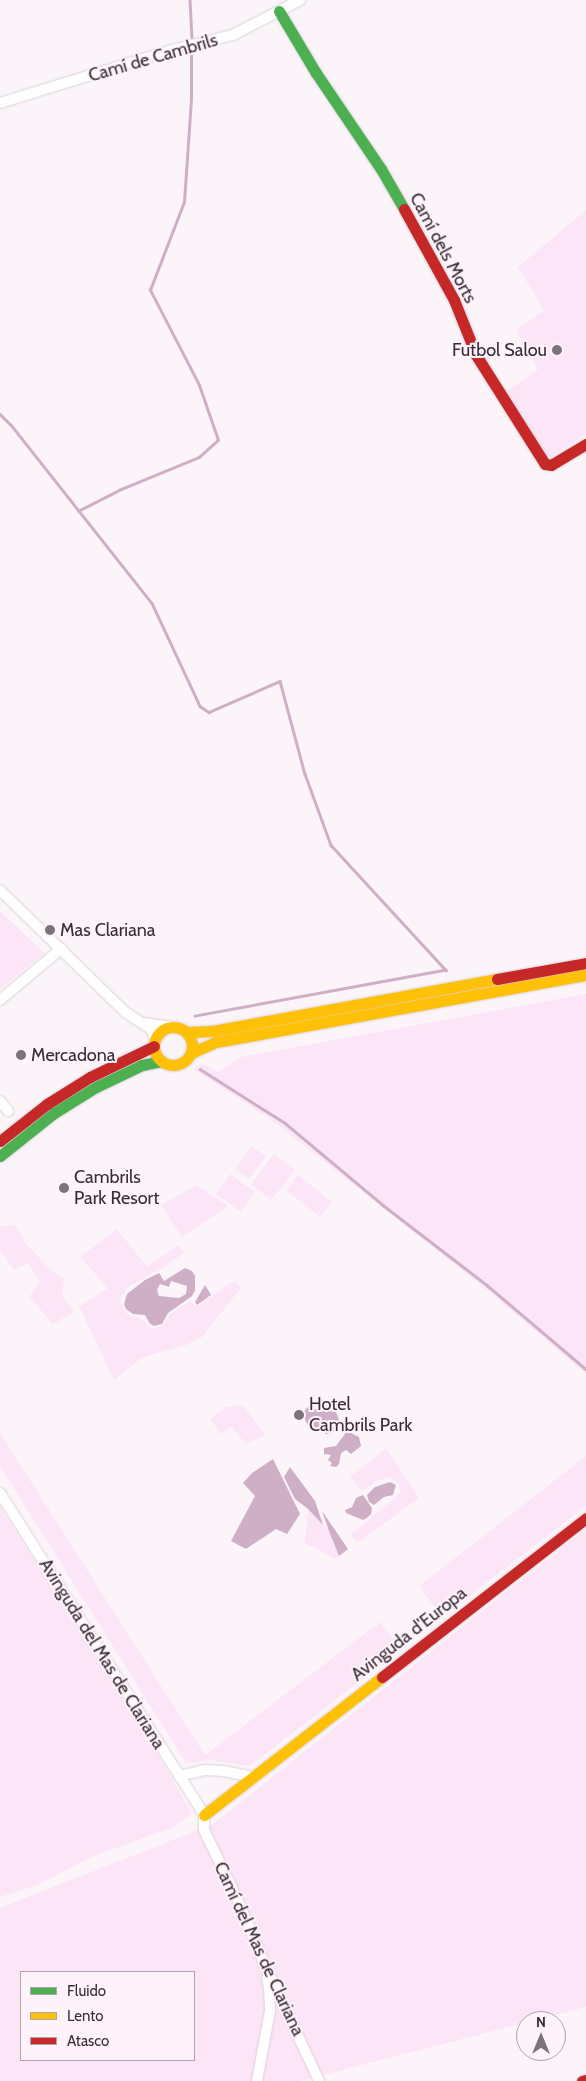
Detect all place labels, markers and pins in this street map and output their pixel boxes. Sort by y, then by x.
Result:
place label: Futbol Salou [452,339,547,361]
marker: Futbol Salou [551,344,563,356]
place label: Mas Clariana [60,919,155,941]
marker: Mas Clariana [44,924,56,936]
place label: Mercadona [31,1044,115,1066]
marker: Mercadona [15,1049,27,1061]
place label: Cambrils Park Resort [74,1167,159,1210]
marker: Cambrils Park Resort [58,1182,70,1194]
place label: Hotel Cambrils Park [309,1394,412,1436]
marker: Hotel Cambrils Park [293,1409,305,1421]

